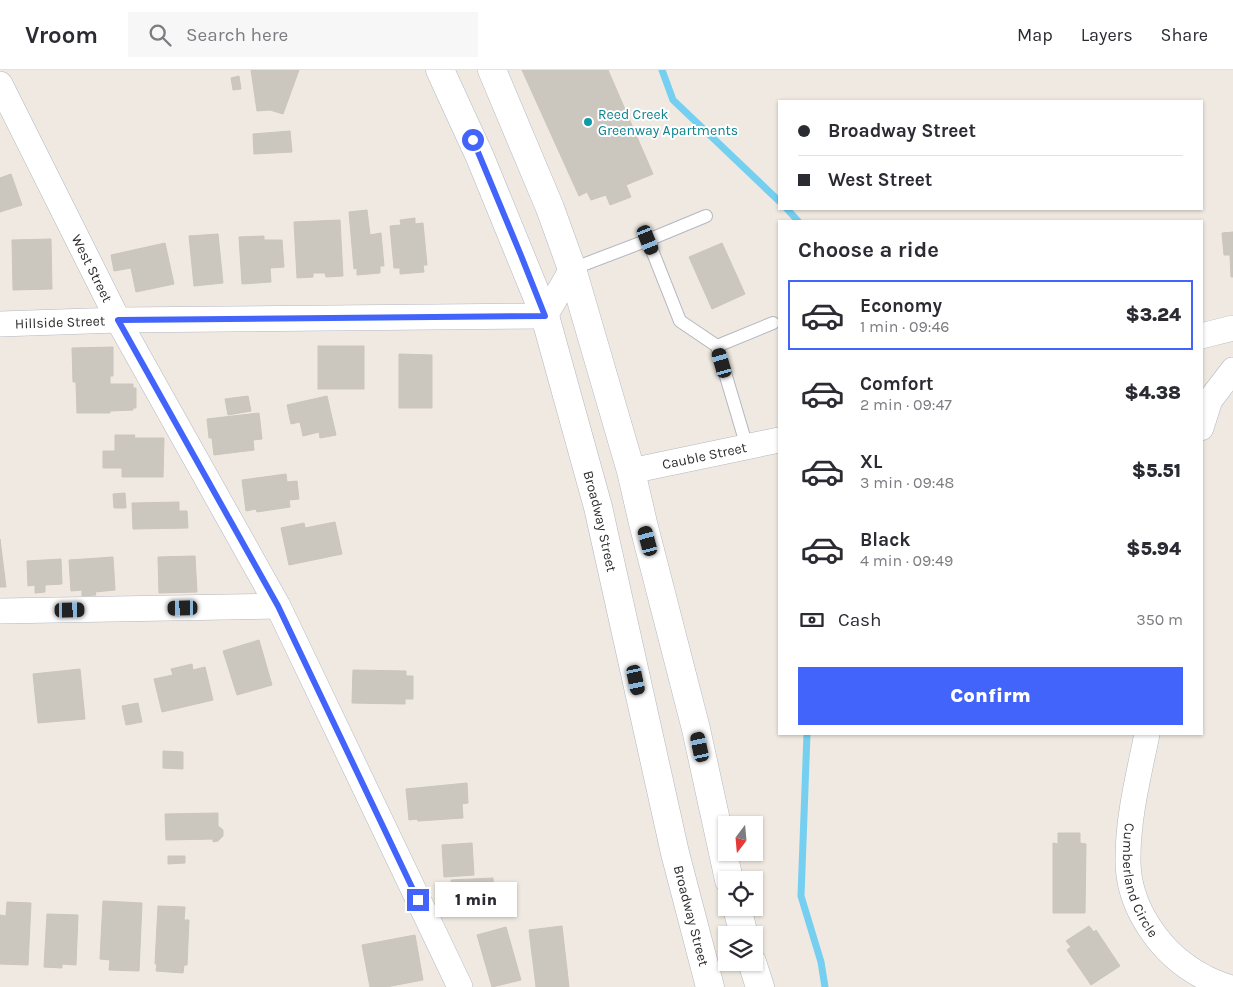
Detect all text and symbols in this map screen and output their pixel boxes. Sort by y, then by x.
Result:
search box [128,12,478,57]
text: Vroom [25,21,98,49]
icon: search [146,21,174,49]
text: Search here [186,24,288,46]
text: Map [1017,24,1053,46]
text: Layers [1081,24,1133,46]
text: Share [1161,24,1208,46]
place label: Reed Creek Greenway Apartments [598,106,738,139]
marker: Reed Creek Greenway Apartments [582,116,594,128]
text: Broadway Street [828,120,976,142]
route start [462,129,484,151]
text: West Street [828,169,932,191]
car [635,223,660,257]
street label: West Street [68,232,116,305]
text: Choose a ride [798,237,939,263]
icon: car [800,293,845,338]
text: Economy [860,295,942,317]
text: $3.24 [1125,304,1181,326]
street label: Hillside Street [15,312,105,332]
text: 1 min · 09:46 [860,317,950,336]
car [710,347,733,379]
icon: car [800,371,845,416]
text: Comfort [860,373,934,395]
text: $4.38 [1125,382,1181,404]
text: 2 min · 09:47 [860,395,952,414]
street label: Cauble Street [661,439,748,473]
icon: car [800,449,845,494]
text: XL [860,451,882,473]
text: $5.51 [1132,460,1181,482]
street label: Broadway Street [579,469,620,573]
text: 3 min · 09:48 [860,473,954,492]
car [636,525,659,557]
icon: car [800,527,845,572]
text: Black [860,529,911,551]
text: $5.94 [1126,538,1181,560]
text: 4 min · 09:49 [860,551,953,570]
car [167,600,198,616]
car [54,602,85,618]
icon: cash [798,606,826,634]
text: Cash [838,609,882,631]
text: 350 m [1136,610,1183,629]
car [625,664,646,696]
button: Confirm [798,667,1183,725]
car [689,731,710,763]
north arrow [718,816,762,861]
map controls [718,816,763,971]
street label: Cumberland Circle [1119,822,1162,941]
street label: Broadway Street [670,864,712,968]
button: locate [718,871,763,916]
callout: 1 min [436,882,518,918]
route end [407,889,429,911]
text: 1 min [455,890,497,909]
button: layers [718,926,763,971]

